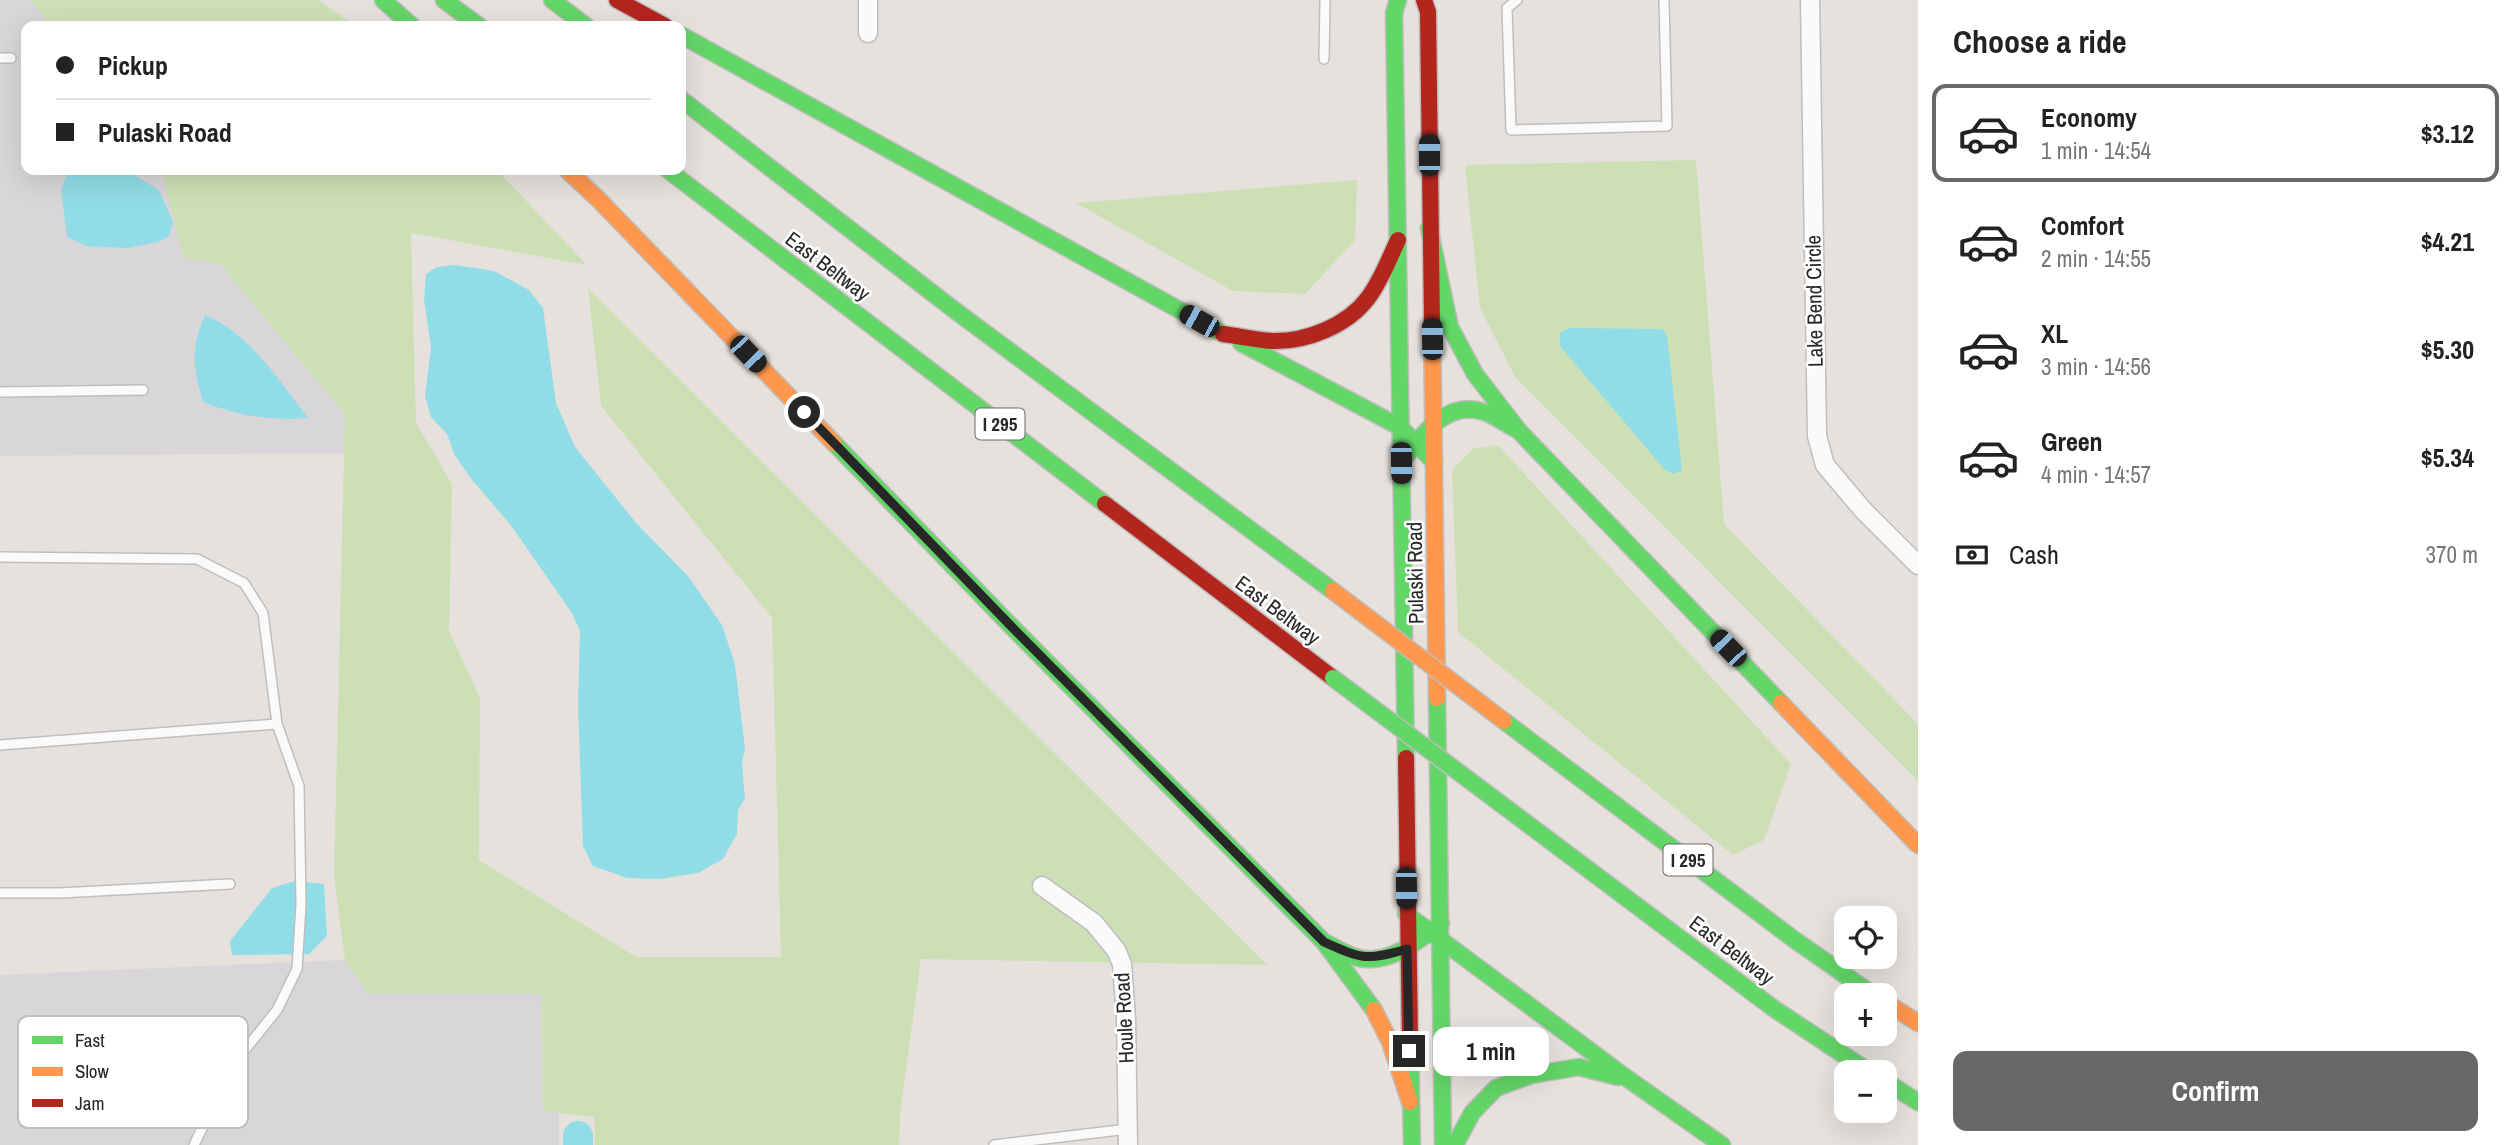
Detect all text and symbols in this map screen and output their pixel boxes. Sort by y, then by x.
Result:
text: Choose a ride [1953,20,2127,63]
text: Pickup [98,48,168,83]
text: Economy [2041,100,2137,135]
icon: car [1957,102,2020,165]
text: Pulaski Road [98,115,232,150]
text: $3.12 [2421,116,2474,151]
car [1419,134,1440,176]
text: 1 min · 14:54 [2041,135,2151,166]
text: Comfort [2041,208,2124,243]
icon: car [1957,210,2020,273]
street label: East Beltway [780,224,877,308]
text: $4.21 [2421,224,2474,259]
street label: Lake Bend Circle [1798,235,1830,367]
text: 2 min · 14:55 [2041,243,2151,274]
car [1176,302,1223,340]
text: XL [2041,316,2068,351]
car [1422,318,1443,360]
icon: car [1957,318,2020,381]
car [726,332,771,376]
text: $5.30 [2421,332,2474,367]
text: 3 min · 14:56 [2041,351,2151,382]
route start [788,396,820,428]
road number: I 295 [976,408,1024,440]
text: Green [2041,424,2103,459]
icon: car [1957,426,2020,489]
text: $5.34 [2421,440,2474,475]
car [1391,442,1412,484]
text: 4 min · 14:57 [2041,459,2151,490]
street label: Pulaski Road [1400,522,1430,624]
icon: cash [1953,536,1991,574]
text: Cash [2009,537,2059,572]
text: 370 m [2426,539,2478,570]
street label: East Beltway [1230,568,1327,652]
car [1706,626,1751,670]
road number: I 295 [1664,845,1712,876]
car [1396,867,1417,909]
map controls [1834,906,1897,1123]
button: locate [1834,906,1897,969]
street label: East Beltway [1684,908,1781,992]
street label: Houle Road [1107,972,1141,1064]
button: + [1834,983,1897,1046]
legend [18,1016,248,1128]
callout: 1 min [1434,1026,1549,1076]
text: Fast [75,1027,105,1053]
route end [1393,1035,1425,1067]
text: 1 min [1466,1036,1516,1067]
button: Confirm [1953,1051,2478,1131]
text: Slow [75,1058,110,1084]
button: − [1834,1060,1897,1123]
text: Jam [75,1090,104,1116]

